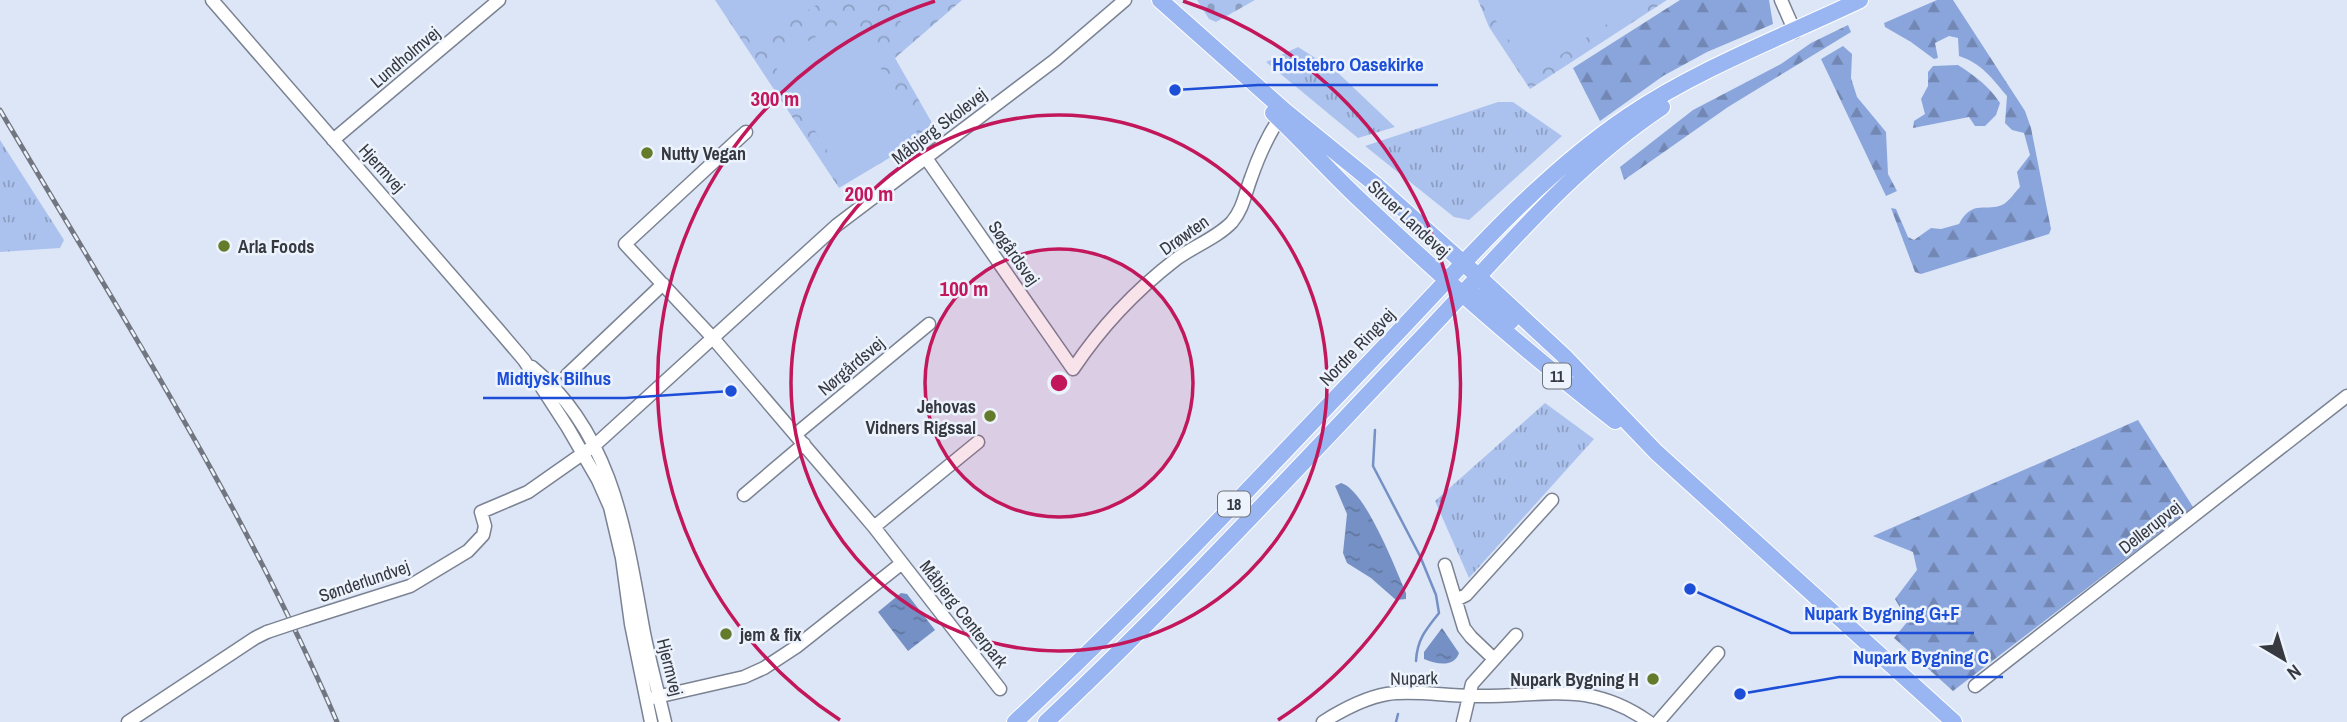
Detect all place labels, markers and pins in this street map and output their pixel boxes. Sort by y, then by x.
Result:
callout: Holstebro Oasekirke [1258,45,1438,85]
place label: Nutty Vegan [661,141,746,166]
marker: Nutty Vegan [639,145,655,161]
place label: Arla Foods [238,234,314,259]
marker: Arla Foods [216,238,232,254]
callout: Midtjysk Bilhus [483,358,625,398]
centre of rings [1047,371,1071,395]
place label: Jehovas Vidners Rigssal [865,394,976,440]
marker: Jehovas Vidners Rigssal [982,408,998,424]
callout: Nupark Bygning G+F [1791,593,1974,633]
place label: jem & fix [739,622,802,647]
marker: jem & fix [718,626,734,642]
callout: Nupark Bygning C [1839,637,2003,677]
place label: Nupark Bygning H [1510,667,1639,692]
marker: Nupark Bygning H [1645,671,1661,687]

